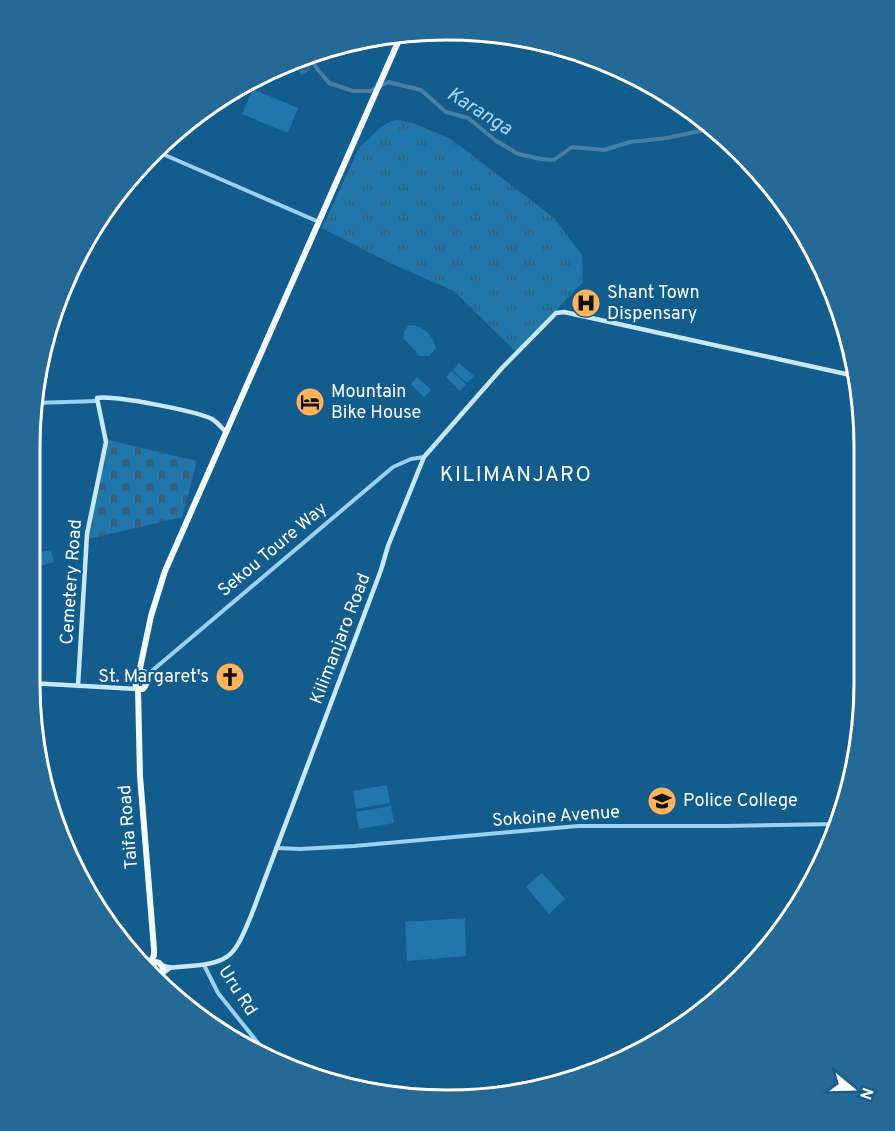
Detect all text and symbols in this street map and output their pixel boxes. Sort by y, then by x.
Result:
water label: Karanga [441,82,517,143]
place label: Shant Town Dispensary [607,282,700,326]
hospital icon: Shant Town Dispensary [570,287,602,319]
place label: Mountain Bike House [331,381,421,425]
hotel icon: Mountain Bike House [294,386,326,418]
district label: KILIMANJARO [440,462,592,489]
street label: Sekou Toure Way [214,498,332,602]
street label: Cemetery Road [56,518,88,646]
street label: Kilimanjaro Road [305,570,377,708]
church icon: St. Margaret's [214,661,246,693]
place label: St. Margaret's [98,666,209,689]
street label: Taifa Road [114,784,144,870]
school or university icon: Police College [646,785,678,817]
place label: Police College [683,790,798,813]
street label: Sokoine Avenue [491,801,621,833]
street label: Uru Rd [212,962,262,1020]
north arrow [823,1059,883,1119]
text: N [854,1085,877,1102]

